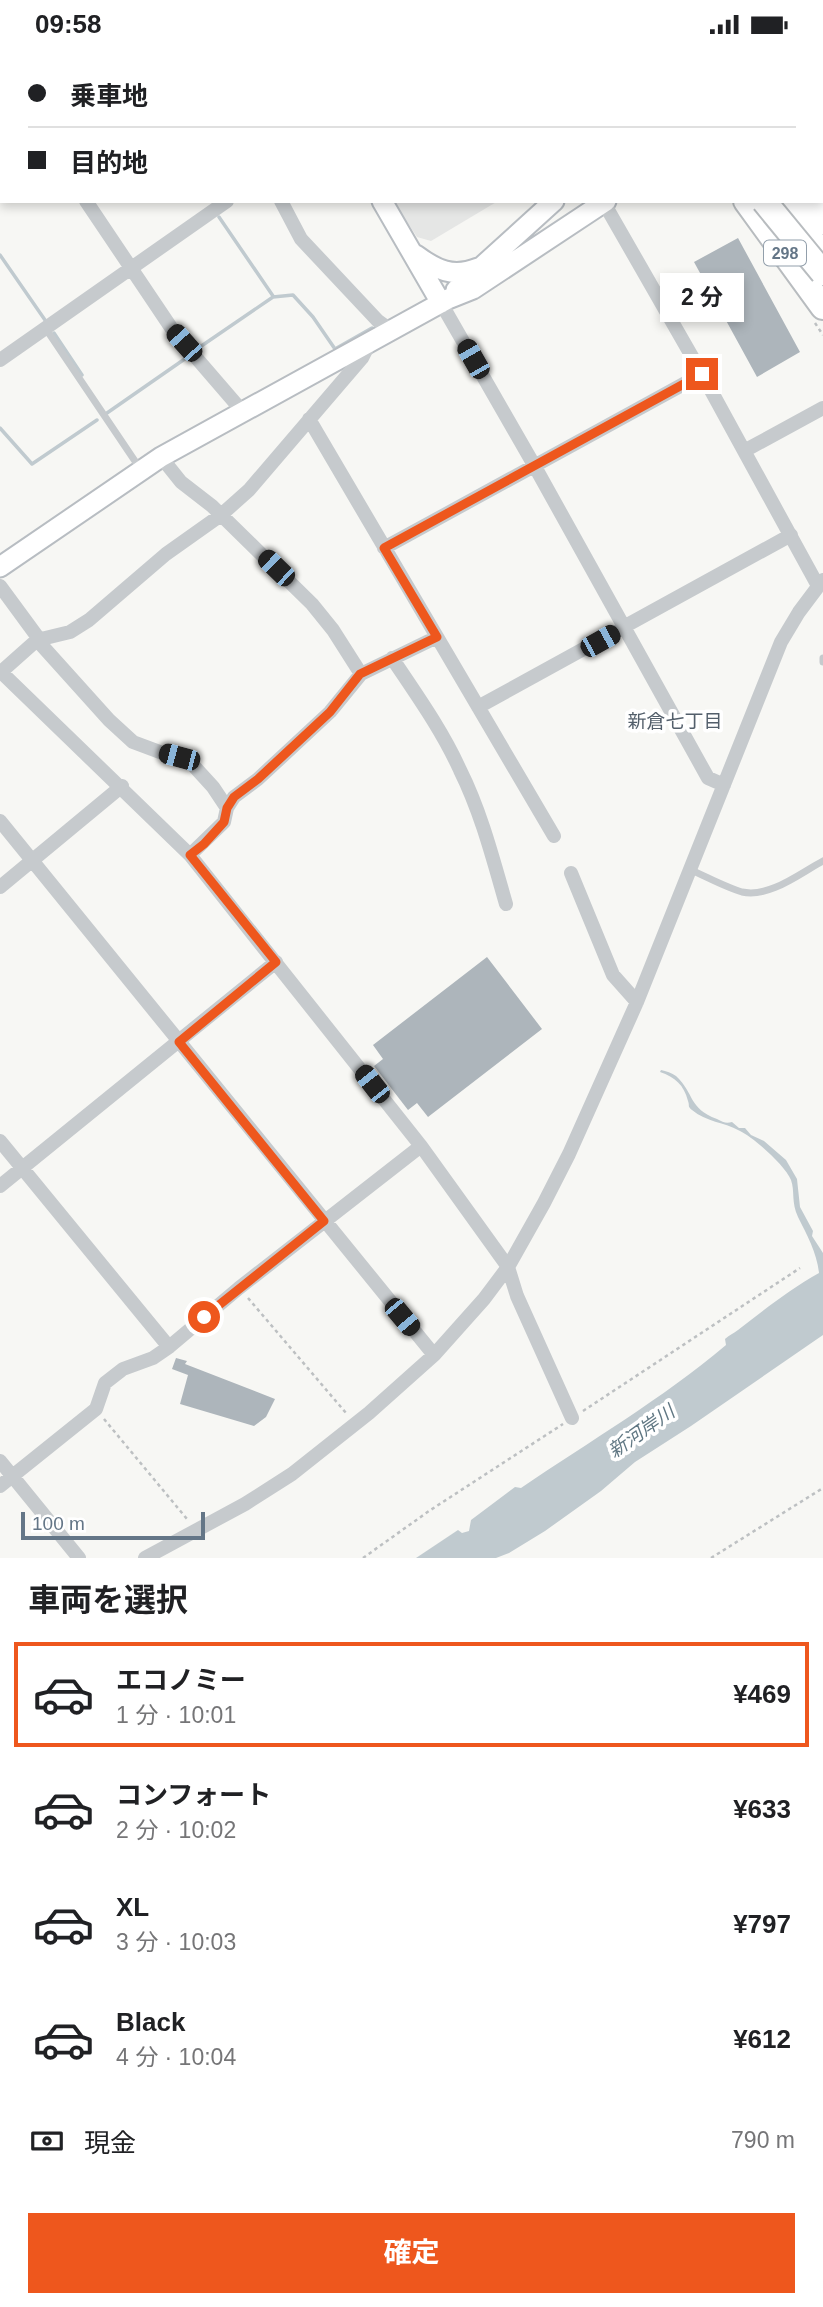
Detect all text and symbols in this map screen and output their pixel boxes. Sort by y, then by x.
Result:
text: 09:58 [35,9,102,39]
text: 乗車地 [70,81,148,111]
text: 目的地 [70,148,148,178]
road number: 298 [764,241,806,265]
callout: 2 分 [660,273,744,321]
text: 2 分 [681,284,723,310]
car [163,320,206,366]
car [454,336,493,382]
route end [686,358,718,390]
car [254,546,299,590]
car [577,622,624,660]
district label: 新倉七丁目 [627,711,723,732]
car [156,741,203,773]
car [351,1061,394,1107]
car [381,1294,424,1340]
route start [188,1301,220,1333]
water label: 新河岸川 [604,1400,680,1462]
scale bar [21,1509,205,1541]
text: 100 m [32,1513,85,1534]
text: 車両を選択 [28,1582,188,1618]
icon: car [32,1663,95,1726]
text: エコノミー [116,1665,246,1695]
text: ¥469 [733,1679,791,1709]
text: 1 分 · 10:01 [116,1702,236,1728]
icon: car [32,1778,95,1841]
text: コンフォート [116,1780,271,1810]
text: ¥633 [733,1794,791,1824]
text: 2 分 · 10:02 [116,1817,236,1843]
text: XL [116,1892,149,1922]
icon: car [32,1893,95,1956]
text: ¥797 [733,1909,791,1939]
text: 3 分 · 10:03 [116,1929,236,1955]
text: Black [116,2007,185,2037]
icon: car [32,2008,95,2071]
text: ¥612 [733,2024,791,2054]
text: 4 分 · 10:04 [116,2044,236,2070]
icon: cash [28,2122,66,2160]
text: 790 m [731,2127,795,2153]
text: 現金 [84,2128,136,2158]
button: 確定 [28,2213,795,2293]

